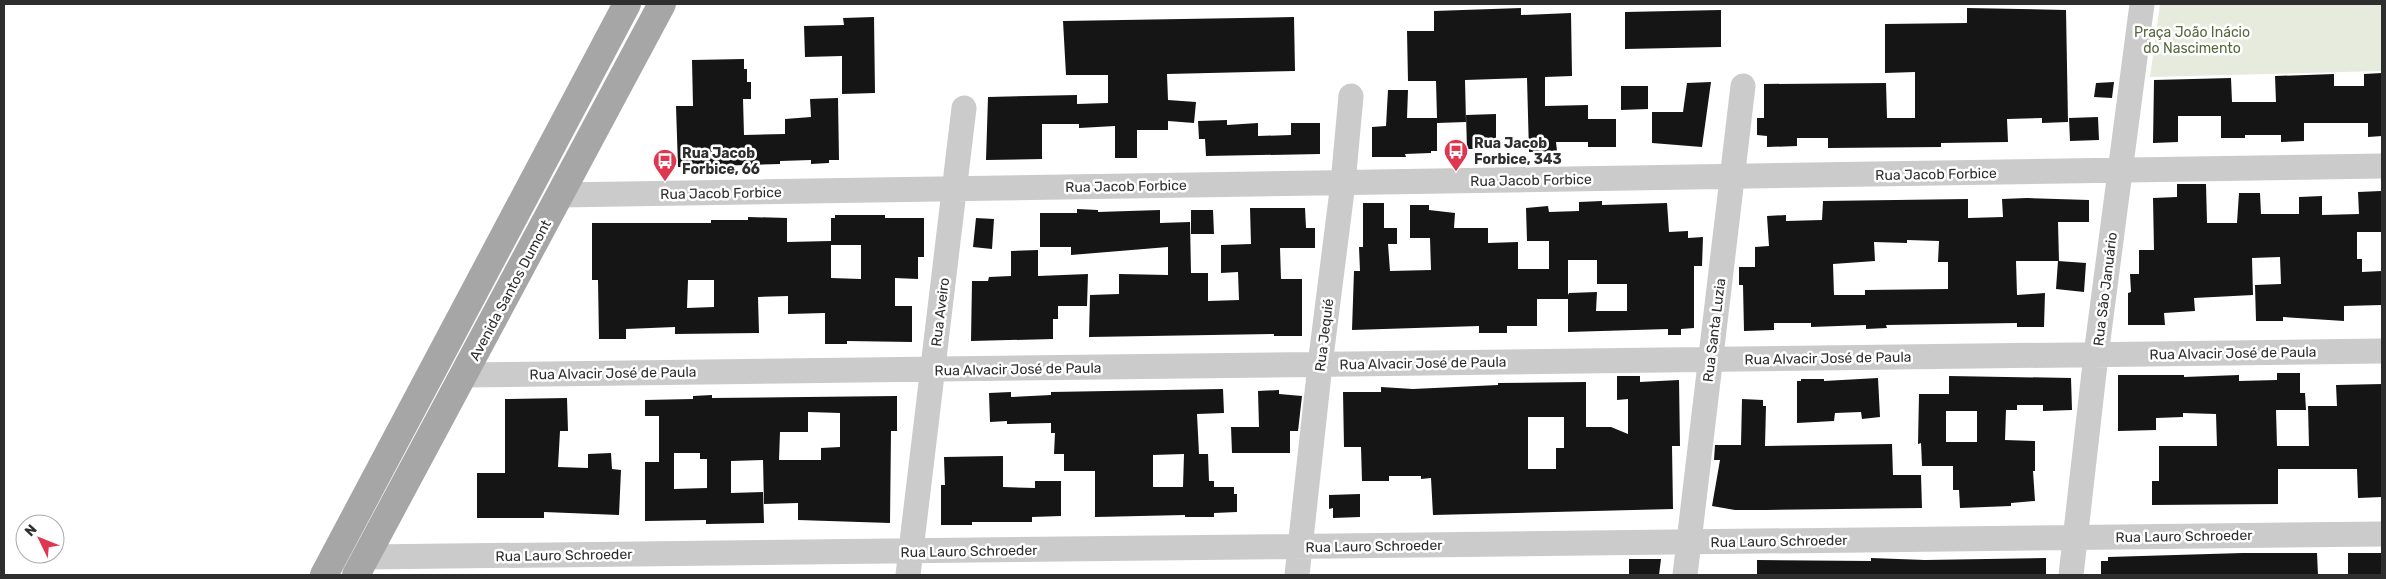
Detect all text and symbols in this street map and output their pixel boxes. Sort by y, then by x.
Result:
park label: Praça João Inácio do Nascimento [2134,24,2250,57]
place label: Rua Jacob Forbice, 343 [1474,135,1562,168]
bus stop icon: Rua Jacob Forbice, 343 [1443,138,1469,172]
place label: Rua Jacob Forbice, 66 [682,145,760,178]
bus stop icon: Rua Jacob Forbice, 66 [652,148,678,182]
street label: Rua Jacob Forbice [1875,165,1997,184]
street label: Rua Jacob Forbice [1470,171,1592,190]
street label: Rua Jacob Forbice [1065,177,1187,196]
street label: Rua Jacob Forbice [660,184,782,203]
street label: Avenida Santos Dumont [466,216,555,364]
street label: Rua São Januário [2090,231,2121,347]
street label: Rua Aveiro [928,277,953,347]
street label: Rua Santa Luzia [1700,277,1729,383]
street label: Rua Jequié [1312,297,1337,373]
street label: Rua Alvacir José de Paula [2149,344,2317,363]
street label: Rua Alvacir José de Paula [1744,349,1912,368]
street label: Rua Alvacir José de Paula [1339,354,1507,373]
street label: Rua Alvacir José de Paula [934,360,1102,379]
street label: Rua Alvacir José de Paula [529,364,697,383]
north arrow [15,514,65,564]
text: N [21,521,41,540]
street label: Rua Lauro Schroeder [2115,527,2253,546]
street label: Rua Lauro Schroeder [1710,532,1848,551]
street label: Rua Lauro Schroeder [1305,537,1443,556]
street label: Rua Lauro Schroeder [900,542,1038,561]
street label: Rua Lauro Schroeder [495,546,633,565]

